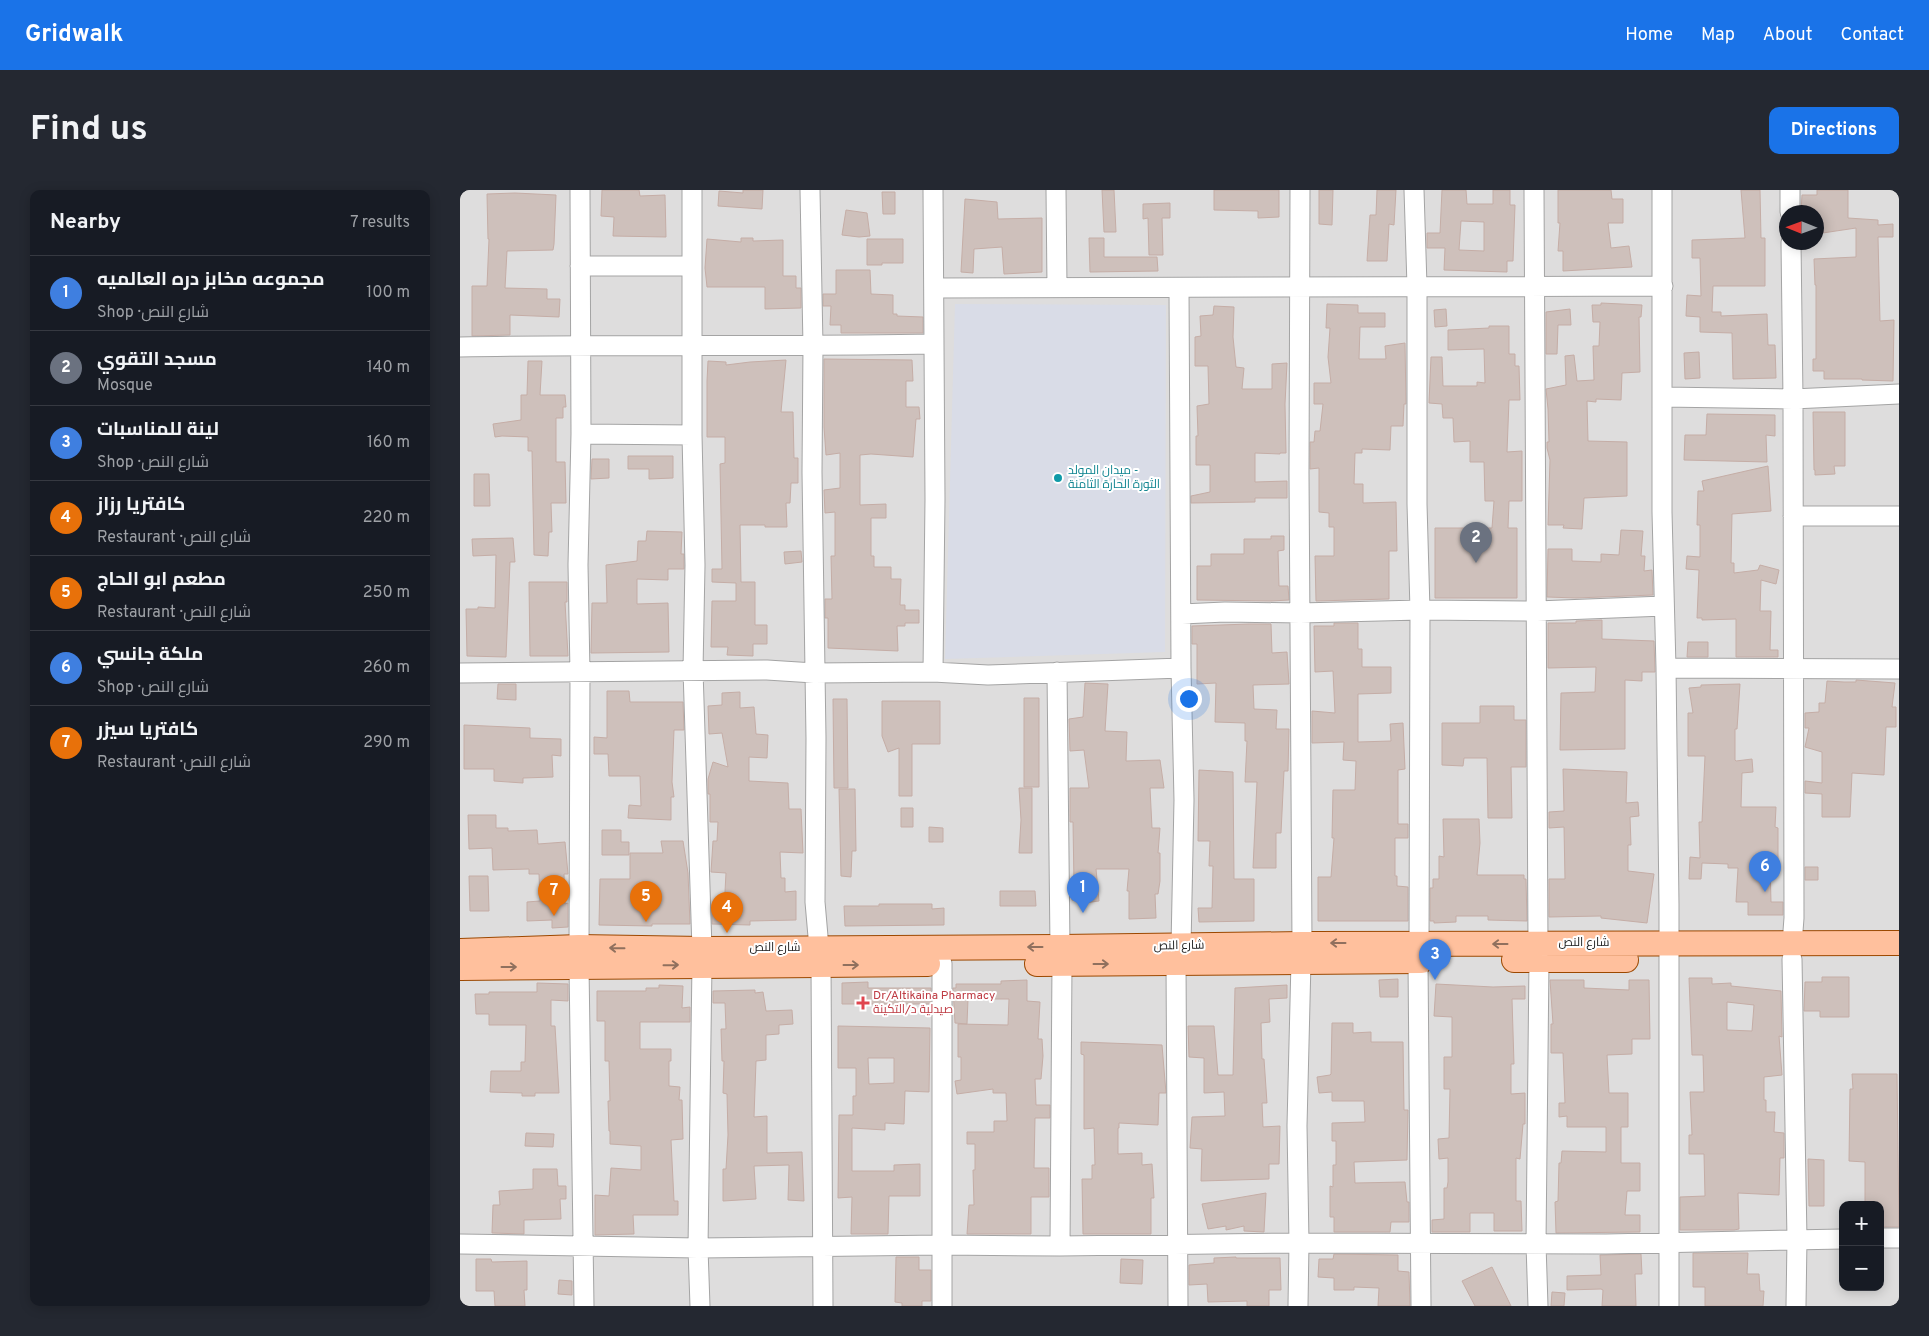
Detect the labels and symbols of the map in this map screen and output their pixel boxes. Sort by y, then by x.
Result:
north arrow [1779,205,1824,250]
place label: ميدان المولد - الثورة الحارة الثامنة [1068,463,1160,493]
marker: ميدان المولد - الثورة الحارة الثامنة [1052,472,1064,484]
pin: 2 [1460,522,1492,563]
your location [1176,686,1202,712]
pin: 6 [1749,851,1781,892]
pin: 1 [1067,872,1099,913]
pin: 7 [538,875,570,916]
pin: 5 [630,881,662,922]
pin: 4 [711,892,743,933]
street label: شارع النص [1559,935,1609,951]
street label: شارع النص [1153,938,1205,954]
one-way arrow [1330,938,1346,948]
pin: 3 [1419,939,1451,980]
one-way arrow [1493,939,1509,949]
street label: شارع النص [750,940,800,956]
one-way arrow [1028,942,1044,952]
one-way arrow [610,943,626,953]
one-way arrow [1092,959,1109,969]
one-way arrow [662,960,679,970]
one-way arrow [842,960,859,970]
one-way arrow [500,963,516,972]
place label: Dr/Altikaina Pharmacy صيدلية د/التكينة [873,988,995,1018]
marker: Dr/Altikaina Pharmacy صيدلية د/التكينة [857,997,869,1009]

